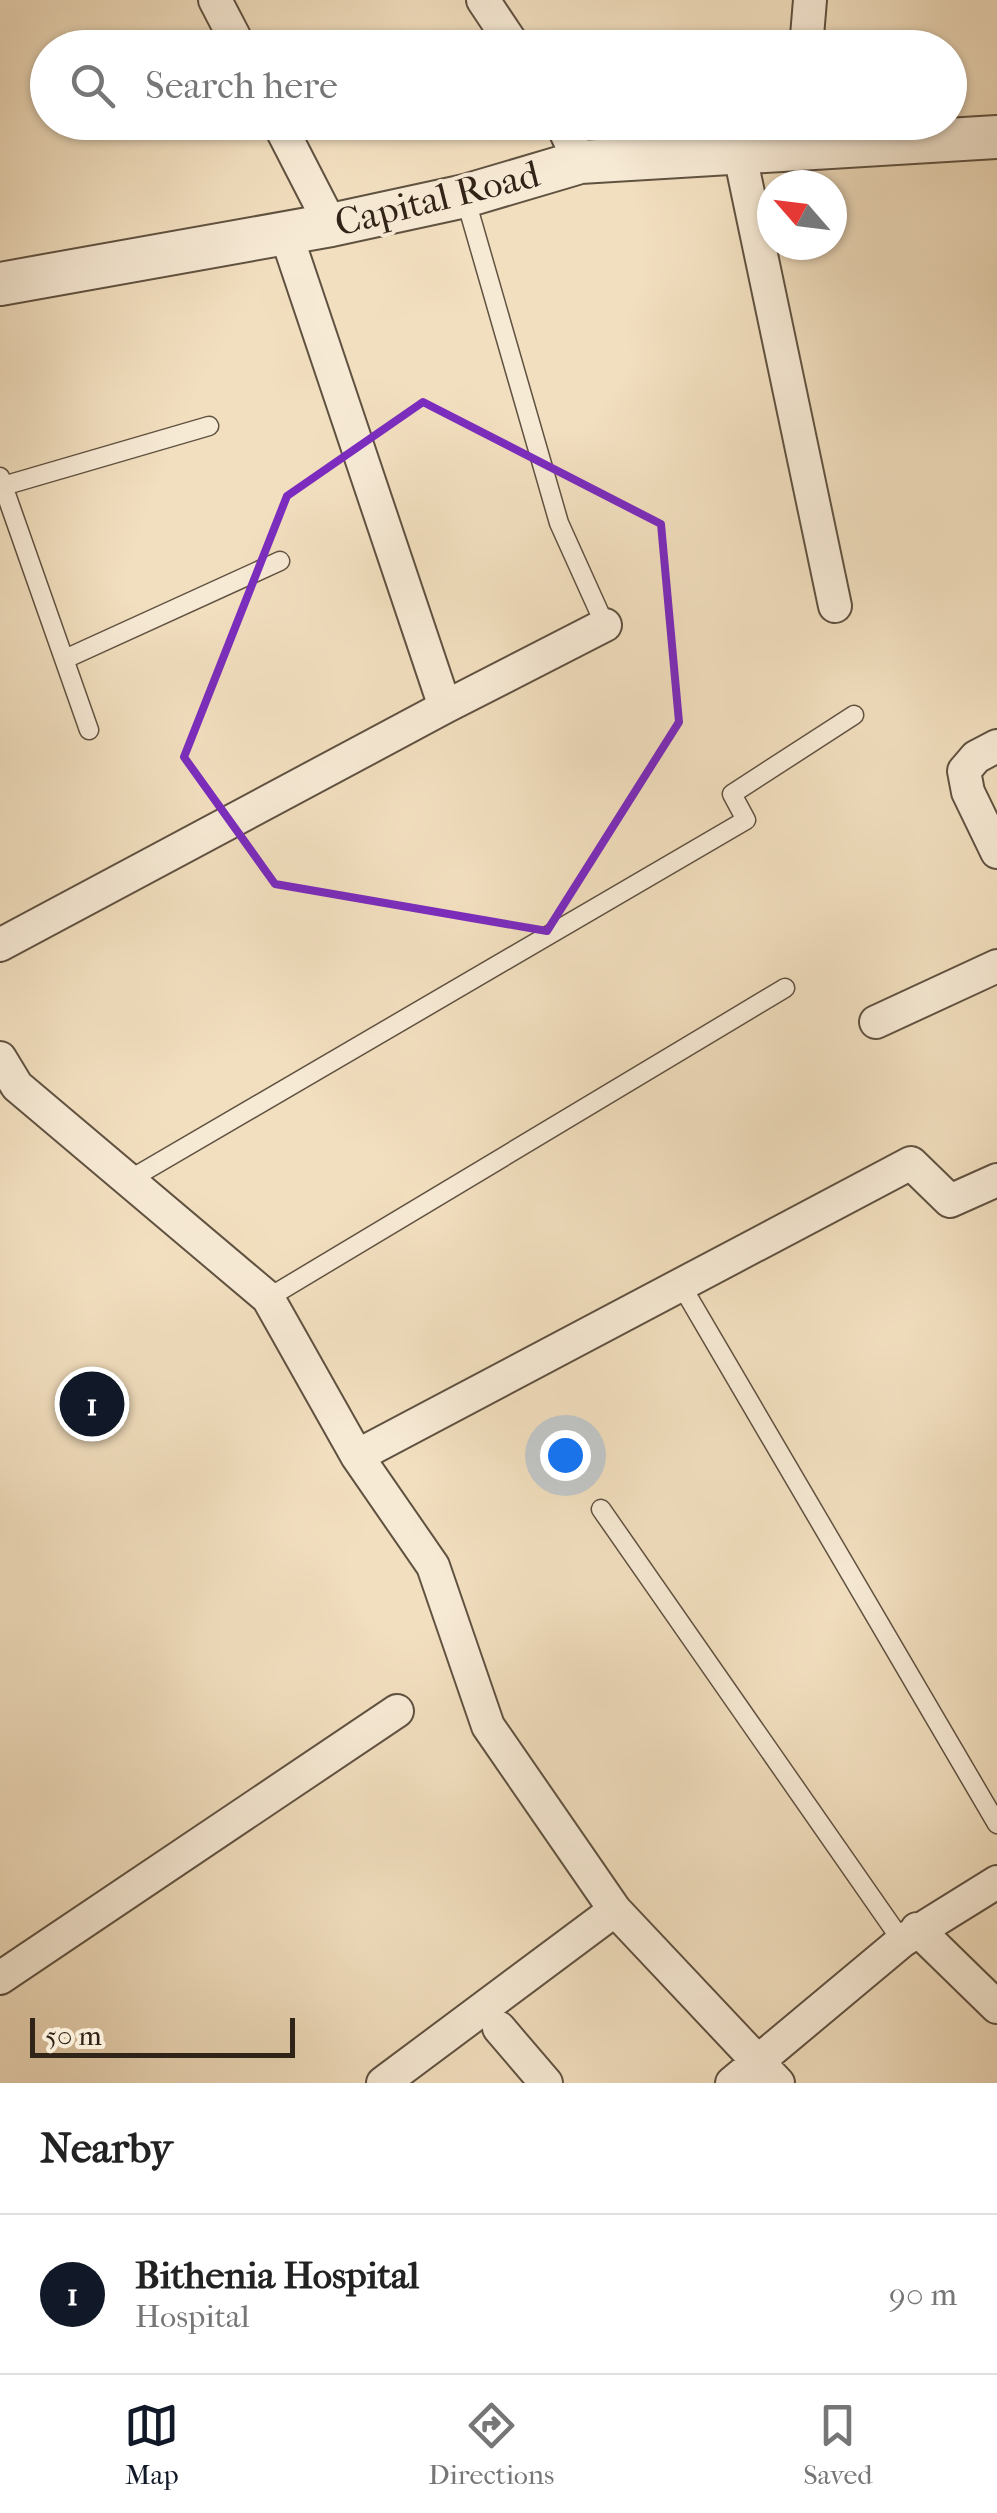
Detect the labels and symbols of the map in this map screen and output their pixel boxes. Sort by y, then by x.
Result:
street label: Capital Road [330,151,544,246]
north arrow [757,170,847,260]
pin: 1 [59,1366,124,1442]
your location [540,1430,591,1481]
scale bar [30,2013,295,2058]

